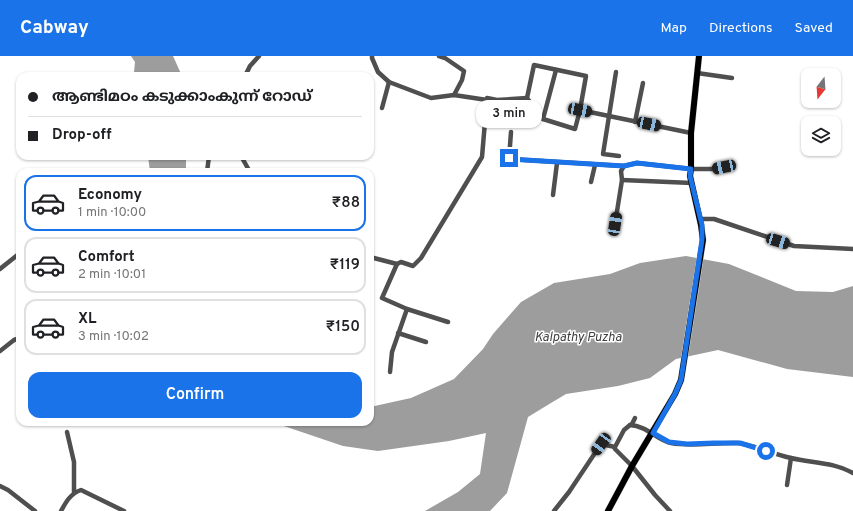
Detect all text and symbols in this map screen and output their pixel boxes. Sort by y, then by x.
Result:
text: Cabway [20,16,89,40]
text: Map [661,20,687,37]
text: Directions [709,20,773,37]
text: Saved [795,20,833,37]
north arrow [801,68,841,108]
map controls [801,68,841,156]
text: ആണ്ടിമഠം കടുക്കാംകുന്ന് റോഡ് [52,88,312,107]
callout: 3 min [476,100,542,128]
car [567,102,593,118]
text: 3 min [492,106,526,122]
car [636,116,662,132]
button: layers [801,116,841,156]
text: Drop-off [52,126,112,145]
route end [500,149,518,167]
car [711,159,737,175]
icon: car [30,185,66,221]
text: Economy [78,186,142,205]
text: ₹88 [332,194,360,213]
text: 1 min · 10:00 [78,205,146,221]
car [607,211,623,237]
car [765,232,791,250]
icon: car [30,247,66,283]
text: Comfort [78,248,135,267]
text: ₹119 [329,256,360,275]
text: 2 min · 10:01 [78,267,146,283]
icon: car [30,309,66,345]
text: XL [78,310,96,329]
text: ₹150 [325,318,360,337]
text: 3 min · 10:02 [78,329,149,345]
water label: Kalpathy Puzha [534,330,622,346]
button: Confirm [28,372,362,418]
car [589,431,613,457]
route start [757,442,775,460]

